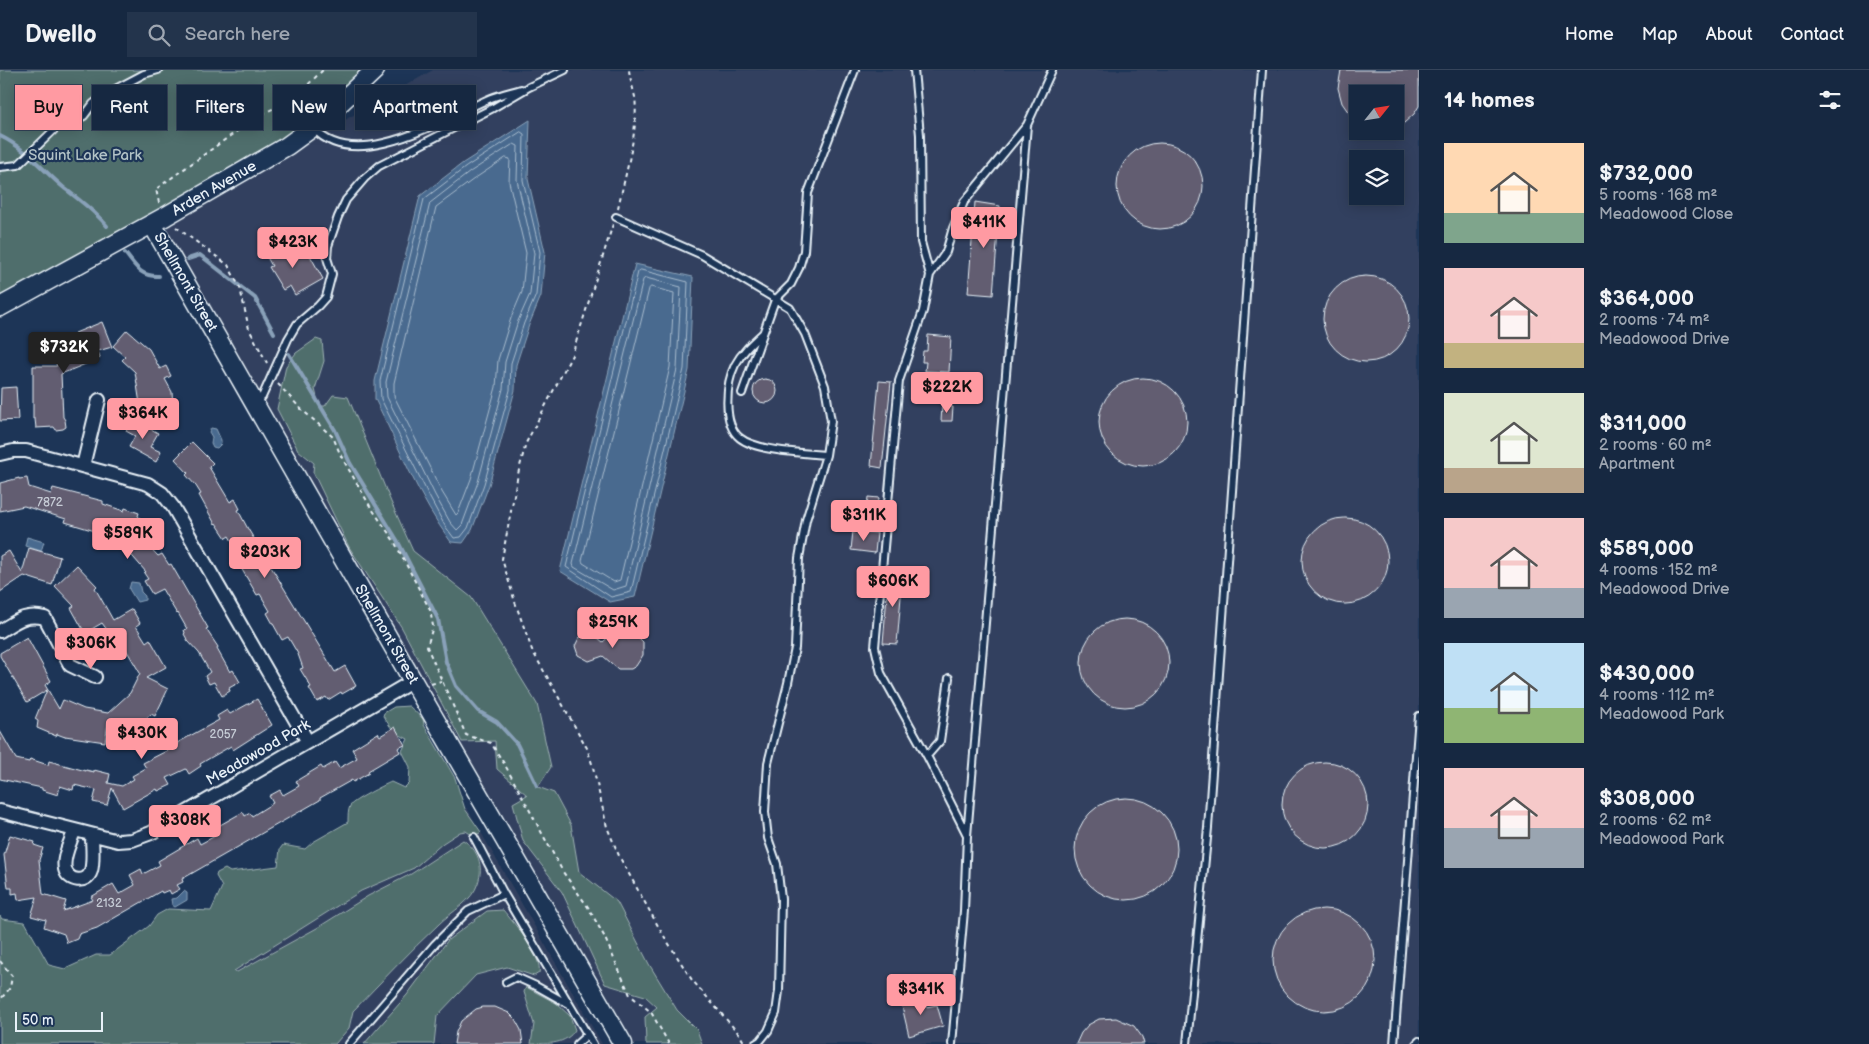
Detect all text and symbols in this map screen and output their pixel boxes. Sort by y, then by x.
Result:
search box [127,12,477,57]
text: Dwello [25,20,97,49]
icon: search [145,21,173,49]
text: Search here [185,23,290,46]
text: Home [1565,24,1614,45]
text: Map [1642,24,1678,45]
text: About [1706,24,1753,45]
text: Contact [1781,24,1844,45]
chip: Buy [15,85,82,130]
chip: Rent [92,85,167,130]
chip: Filters [177,85,263,130]
chip: New [273,85,345,130]
chip: Apartment [355,85,476,130]
north arrow [1349,85,1404,140]
map controls [1349,85,1404,205]
icon: filters [1816,86,1844,114]
text: 14 homes [1444,88,1535,113]
park label: Squint Lake Park [28,146,142,165]
button: layers [1349,150,1404,205]
street label: Arden Avenue [169,156,260,220]
text: $732,000 [1599,161,1693,186]
icon: home [1484,163,1544,223]
text: 5 rooms · 168 m² [1599,186,1717,205]
text: Meadowood Close [1599,205,1733,224]
pin: $411K [949,206,1019,249]
text: $411K [962,213,1006,232]
pin: $423K [258,226,328,269]
street label: Shellmont Street [149,229,222,336]
text: $423K [268,233,318,252]
text: $364,000 [1599,286,1694,311]
icon: home [1484,288,1544,348]
text: 2 rooms · 74 m² [1599,311,1710,330]
text: Meadowood Drive [1599,330,1729,349]
pin: $732K [29,332,99,374]
text: $732K [39,338,89,357]
pin: $222K [912,372,982,414]
text: $222K [922,378,972,397]
pin: $364K [108,398,178,440]
text: $364K [118,404,168,423]
text: $311,000 [1599,411,1687,436]
icon: home [1484,413,1544,473]
text: 2 rooms · 60 m² [1599,436,1712,455]
text: Apartment [1599,455,1675,474]
house number: 7872 [37,495,63,510]
pin: $311K [829,500,899,542]
text: $311K [842,506,886,525]
pin: $589K [93,518,163,560]
text: $589K [103,524,153,543]
pin: $203K [230,536,300,579]
text: $589,000 [1599,536,1694,561]
icon: home [1484,538,1544,598]
text: $203K [240,543,290,562]
text: 4 rooms · 152 m² [1599,561,1718,580]
pin: $606K [858,566,928,608]
text: $606K [868,572,918,591]
text: Meadowood Drive [1599,580,1729,599]
street label: Shellmont Street [350,581,423,688]
pin: $259K [578,606,648,649]
text: $259K [588,613,638,632]
pin: $306K [56,628,126,670]
text: $306K [66,634,116,653]
text: $430,000 [1599,661,1694,686]
icon: home [1484,663,1544,723]
text: 4 rooms · 112 m² [1599,686,1715,705]
text: Meadowood Park [1599,705,1724,724]
street label: Meadowood Park [203,715,314,790]
pin: $430K [107,718,177,760]
text: $430K [117,724,167,743]
house number: 2057 [210,727,237,742]
text: $308,000 [1599,786,1695,811]
icon: home [1484,788,1544,848]
pin: $308K [150,804,220,847]
text: $308K [160,811,210,830]
text: 2 rooms · 62 m² [1599,811,1712,830]
text: Meadowood Park [1599,830,1724,849]
house number: 2132 [96,896,122,911]
pin: $341K [886,974,956,1016]
text: $341K [898,980,944,999]
scale bar [15,1009,102,1032]
text: 50 m [22,1012,54,1029]

